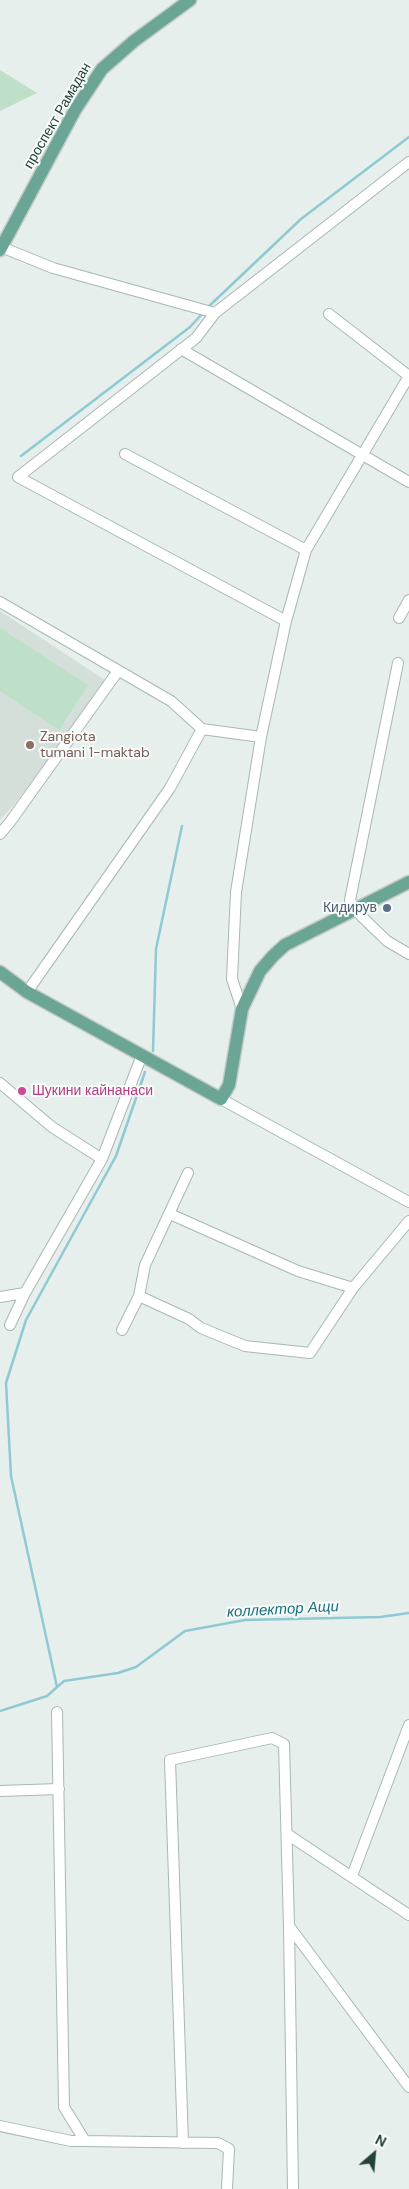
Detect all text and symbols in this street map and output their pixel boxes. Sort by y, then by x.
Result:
street label: проспект Рамадан [21,60,95,172]
place label: Zangiota tumani 1-maktab [40,729,150,762]
marker: Zangiota tumani 1-maktab [24,739,36,751]
place label: Кидирув [323,900,377,916]
marker: Кидирув [381,902,393,914]
place label: Шукини кайнанаси [32,1083,153,1099]
marker: Шукини кайнанаси [16,1085,28,1097]
water label: коллектор Ащи [227,1598,339,1622]
north arrow [349,2129,399,2179]
text: N [372,2130,389,2151]

